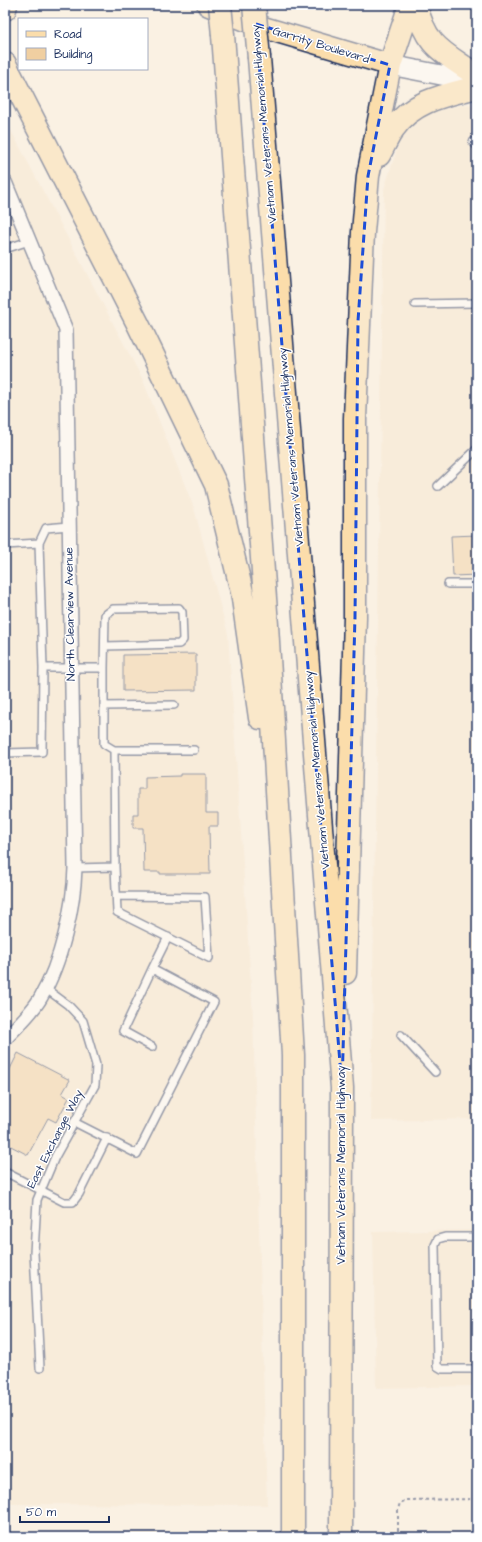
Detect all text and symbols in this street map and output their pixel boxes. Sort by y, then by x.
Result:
legend [18,18,148,70]
street label: Garrity Boulevard [270,22,372,69]
street label: Vietnam Veterans Memorial Highway [247,24,282,224]
text: Road [54,26,82,43]
text: Building [54,46,92,64]
street label: Vietnam Veterans Memorial Highway [274,347,309,547]
street label: North Clearview Avenue [60,546,80,681]
street label: Vietnam Veterans Memorial Highway [300,670,335,870]
street label: Vietnam Veterans Memorial Highway [333,1065,351,1265]
street label: East Exchange Way [23,1086,88,1192]
scale bar [20,1498,109,1524]
text: 50 m [26,1504,57,1521]

